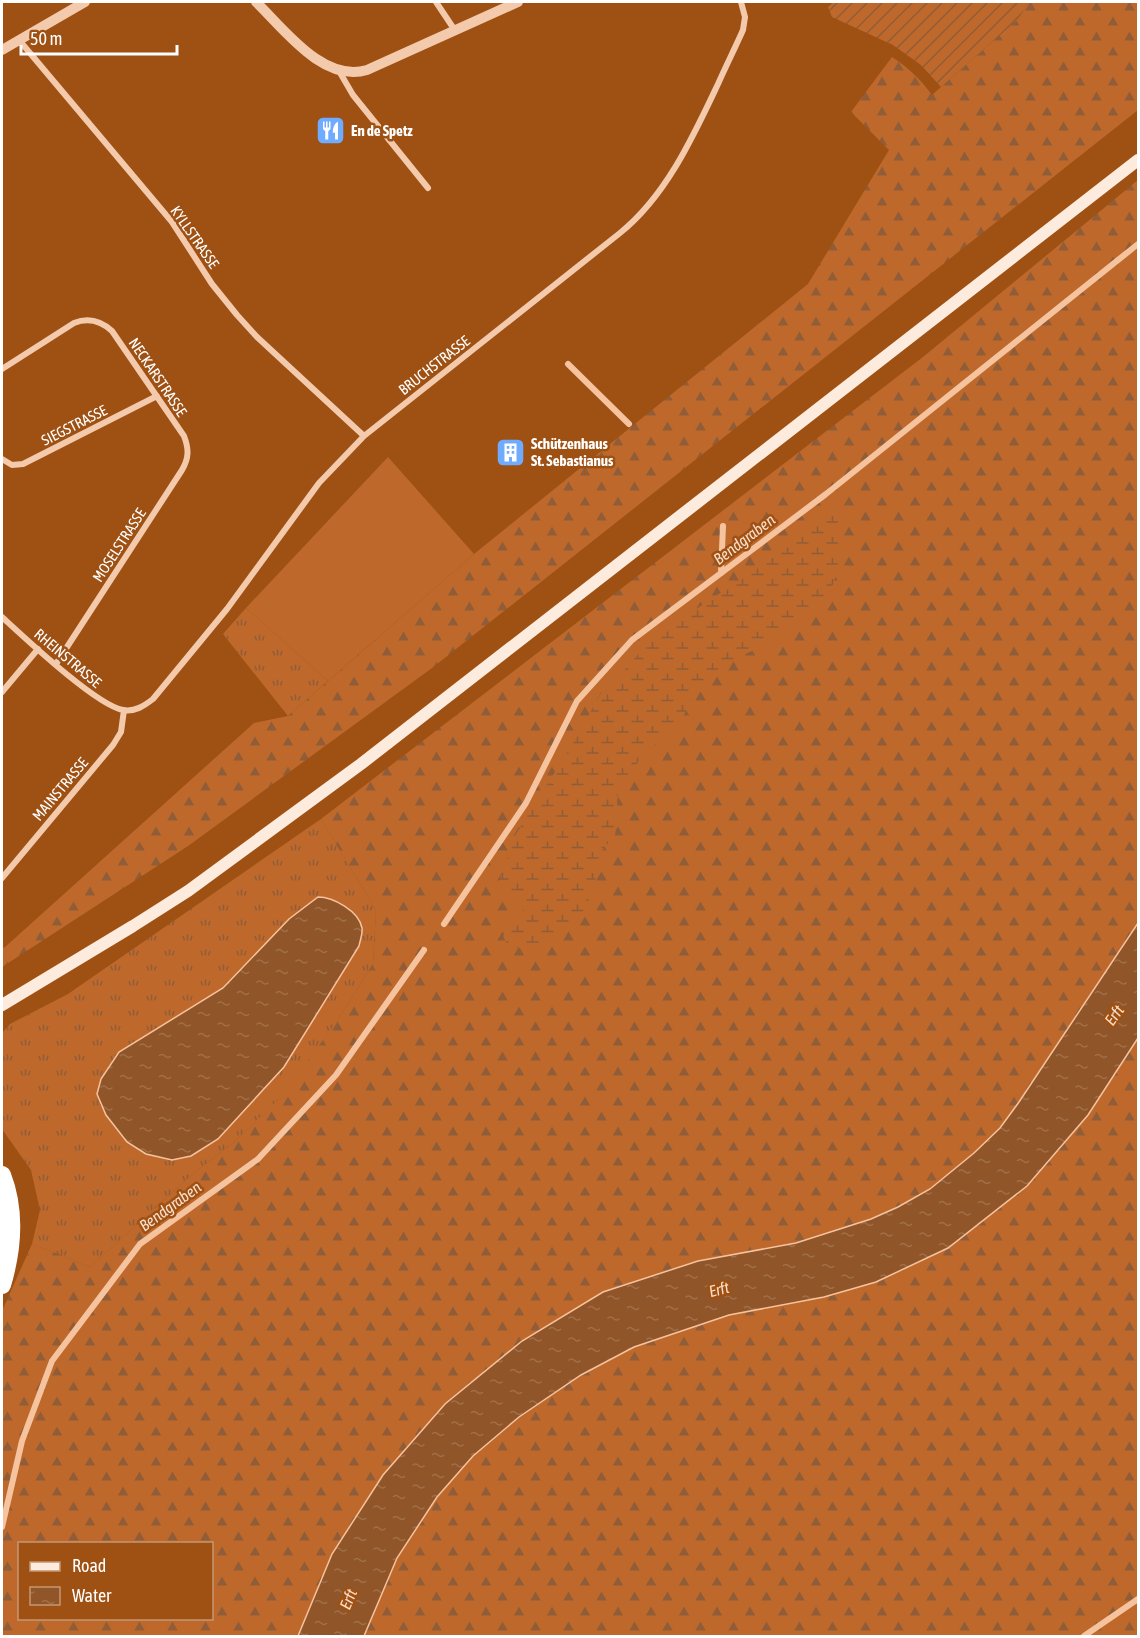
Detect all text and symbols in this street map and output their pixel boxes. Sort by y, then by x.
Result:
scale bar [21,18,177,56]
text: 50 m [30,28,62,49]
restaurant icon: En de Spetz [314,114,346,146]
place label: En de Spetz [351,122,413,139]
street label: KYLLSTRASSE [167,202,223,272]
street label: BRUCHSTRASSE [395,332,473,398]
street label: NECKARSTRASSE [126,335,191,420]
street label: SIEGSTRASSE [38,401,110,449]
place label: Schützenhaus St. Sebastianus [531,435,614,469]
building icon: Schützenhaus St. Sebastianus [494,436,526,468]
street label: MOSELSTRASSE [89,505,149,585]
water label: Bendgraben [710,510,779,569]
street label: RHEINSTRASSE [31,625,105,691]
street label: MAINSTRASSE [29,754,92,824]
water label: Erft [1101,1001,1128,1029]
water label: Bendgraben [136,1177,205,1235]
water label: Erft [707,1278,731,1300]
legend [18,1542,213,1620]
text: Road [72,1555,106,1576]
text: Water [72,1585,112,1606]
water label: Erft [336,1586,360,1612]

